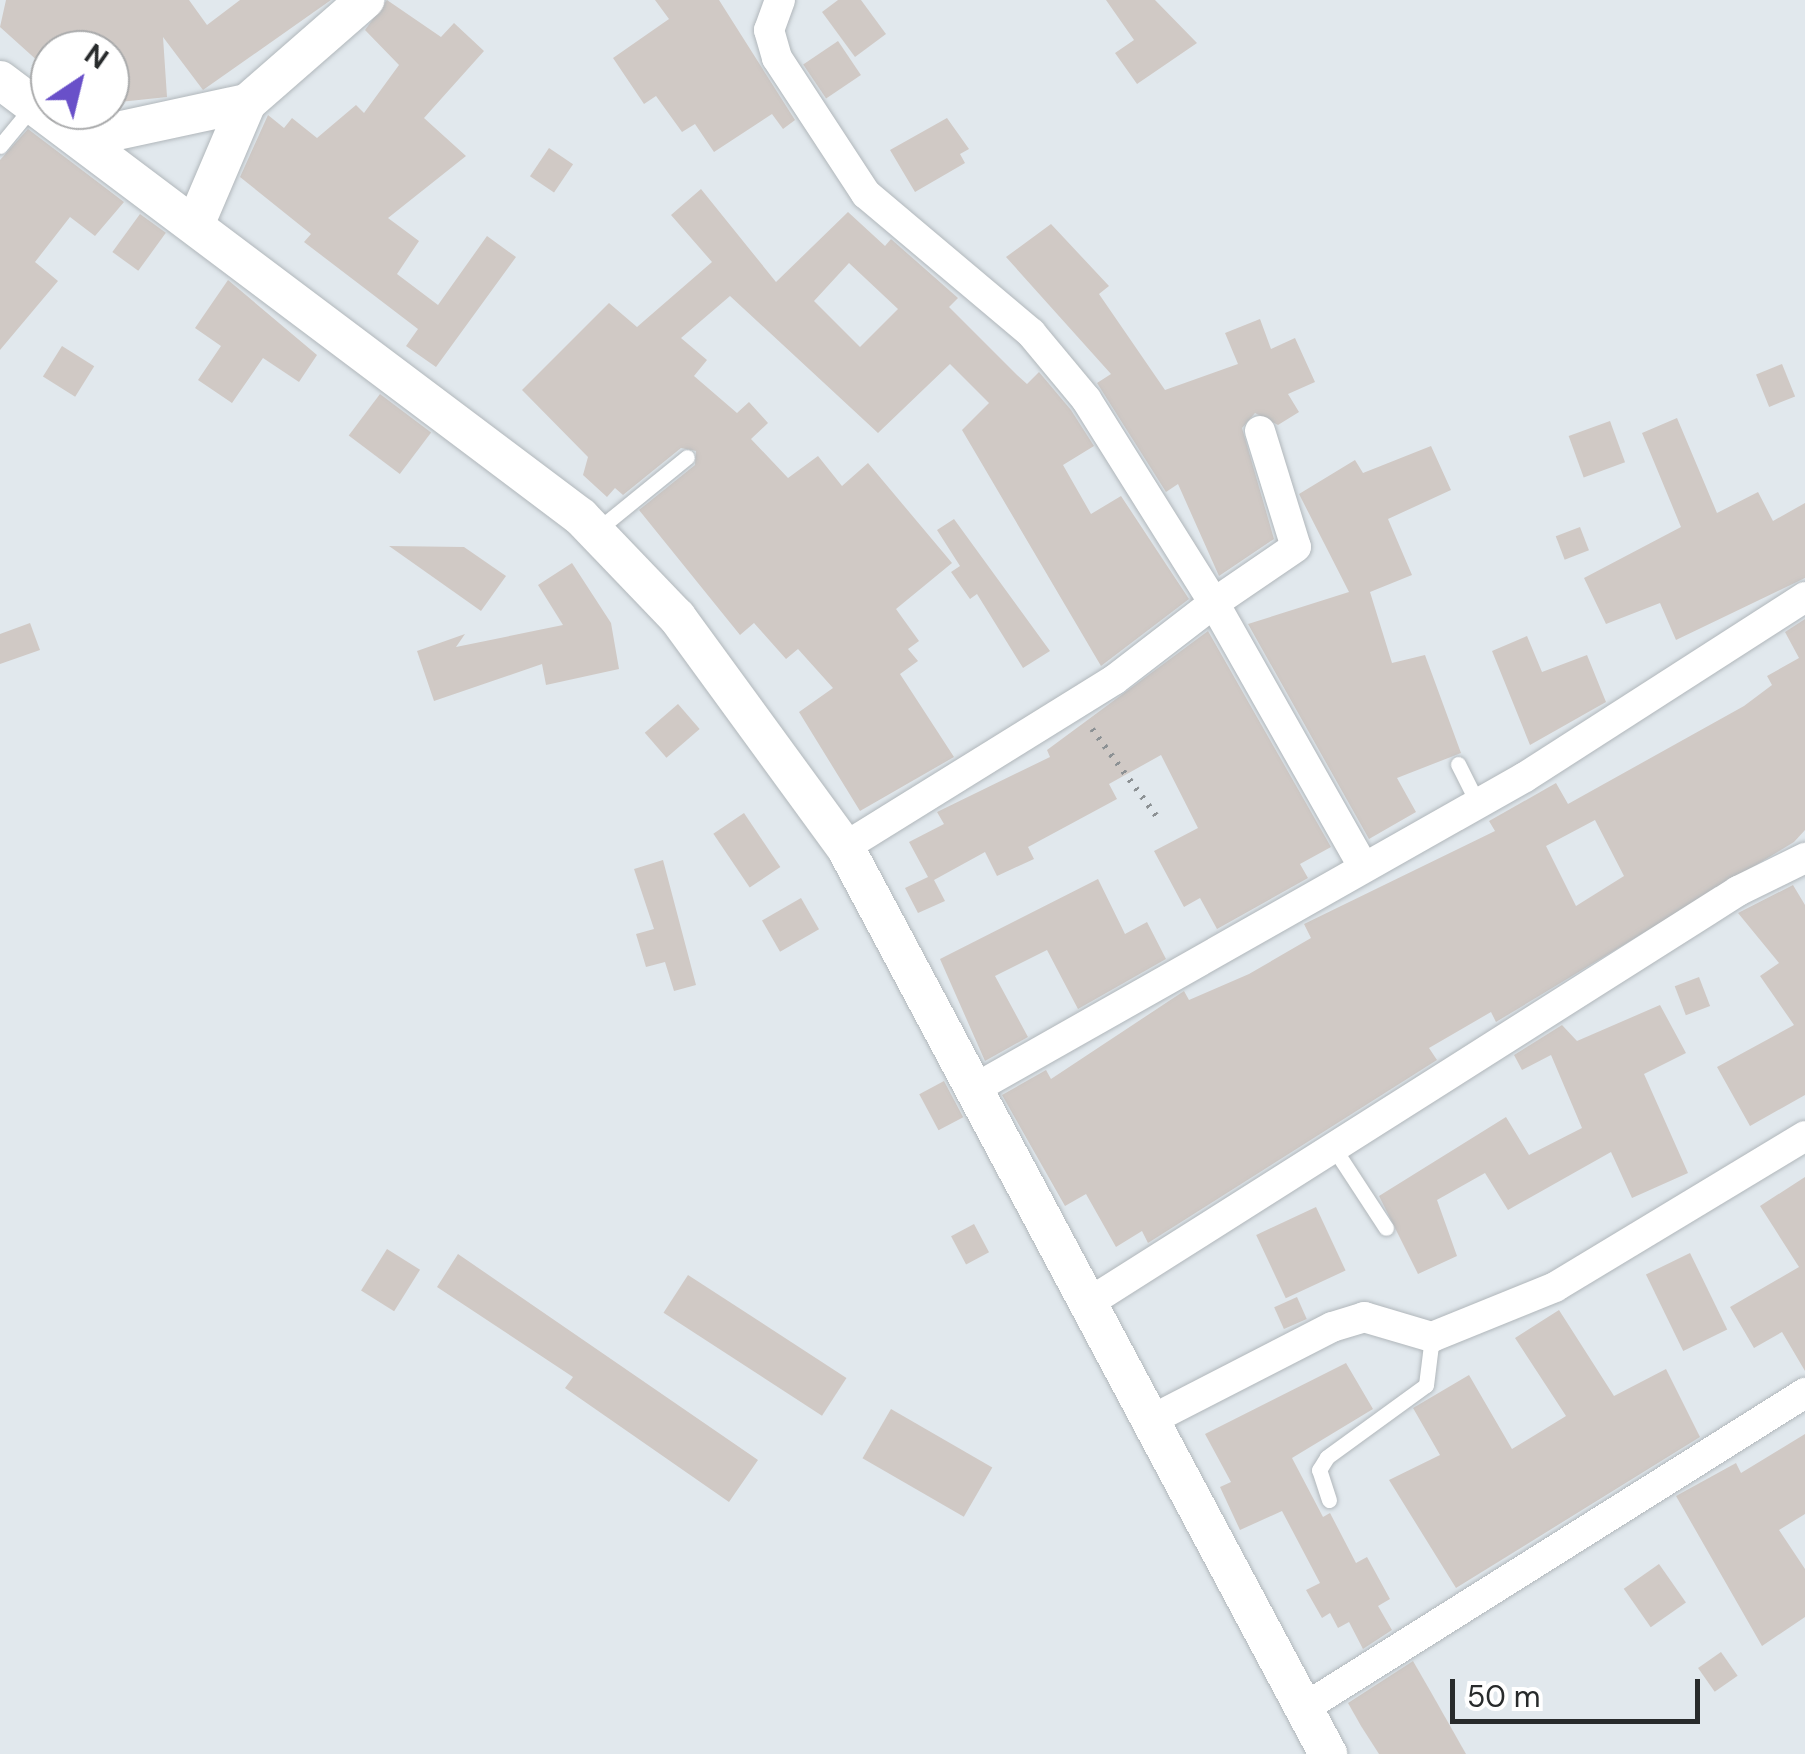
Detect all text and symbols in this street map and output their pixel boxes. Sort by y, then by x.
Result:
north arrow [30,30,130,130]
text: N [77,36,115,78]
scale bar [1455,1659,1705,1721]
text: 50 m [1467,1677,1541,1716]

